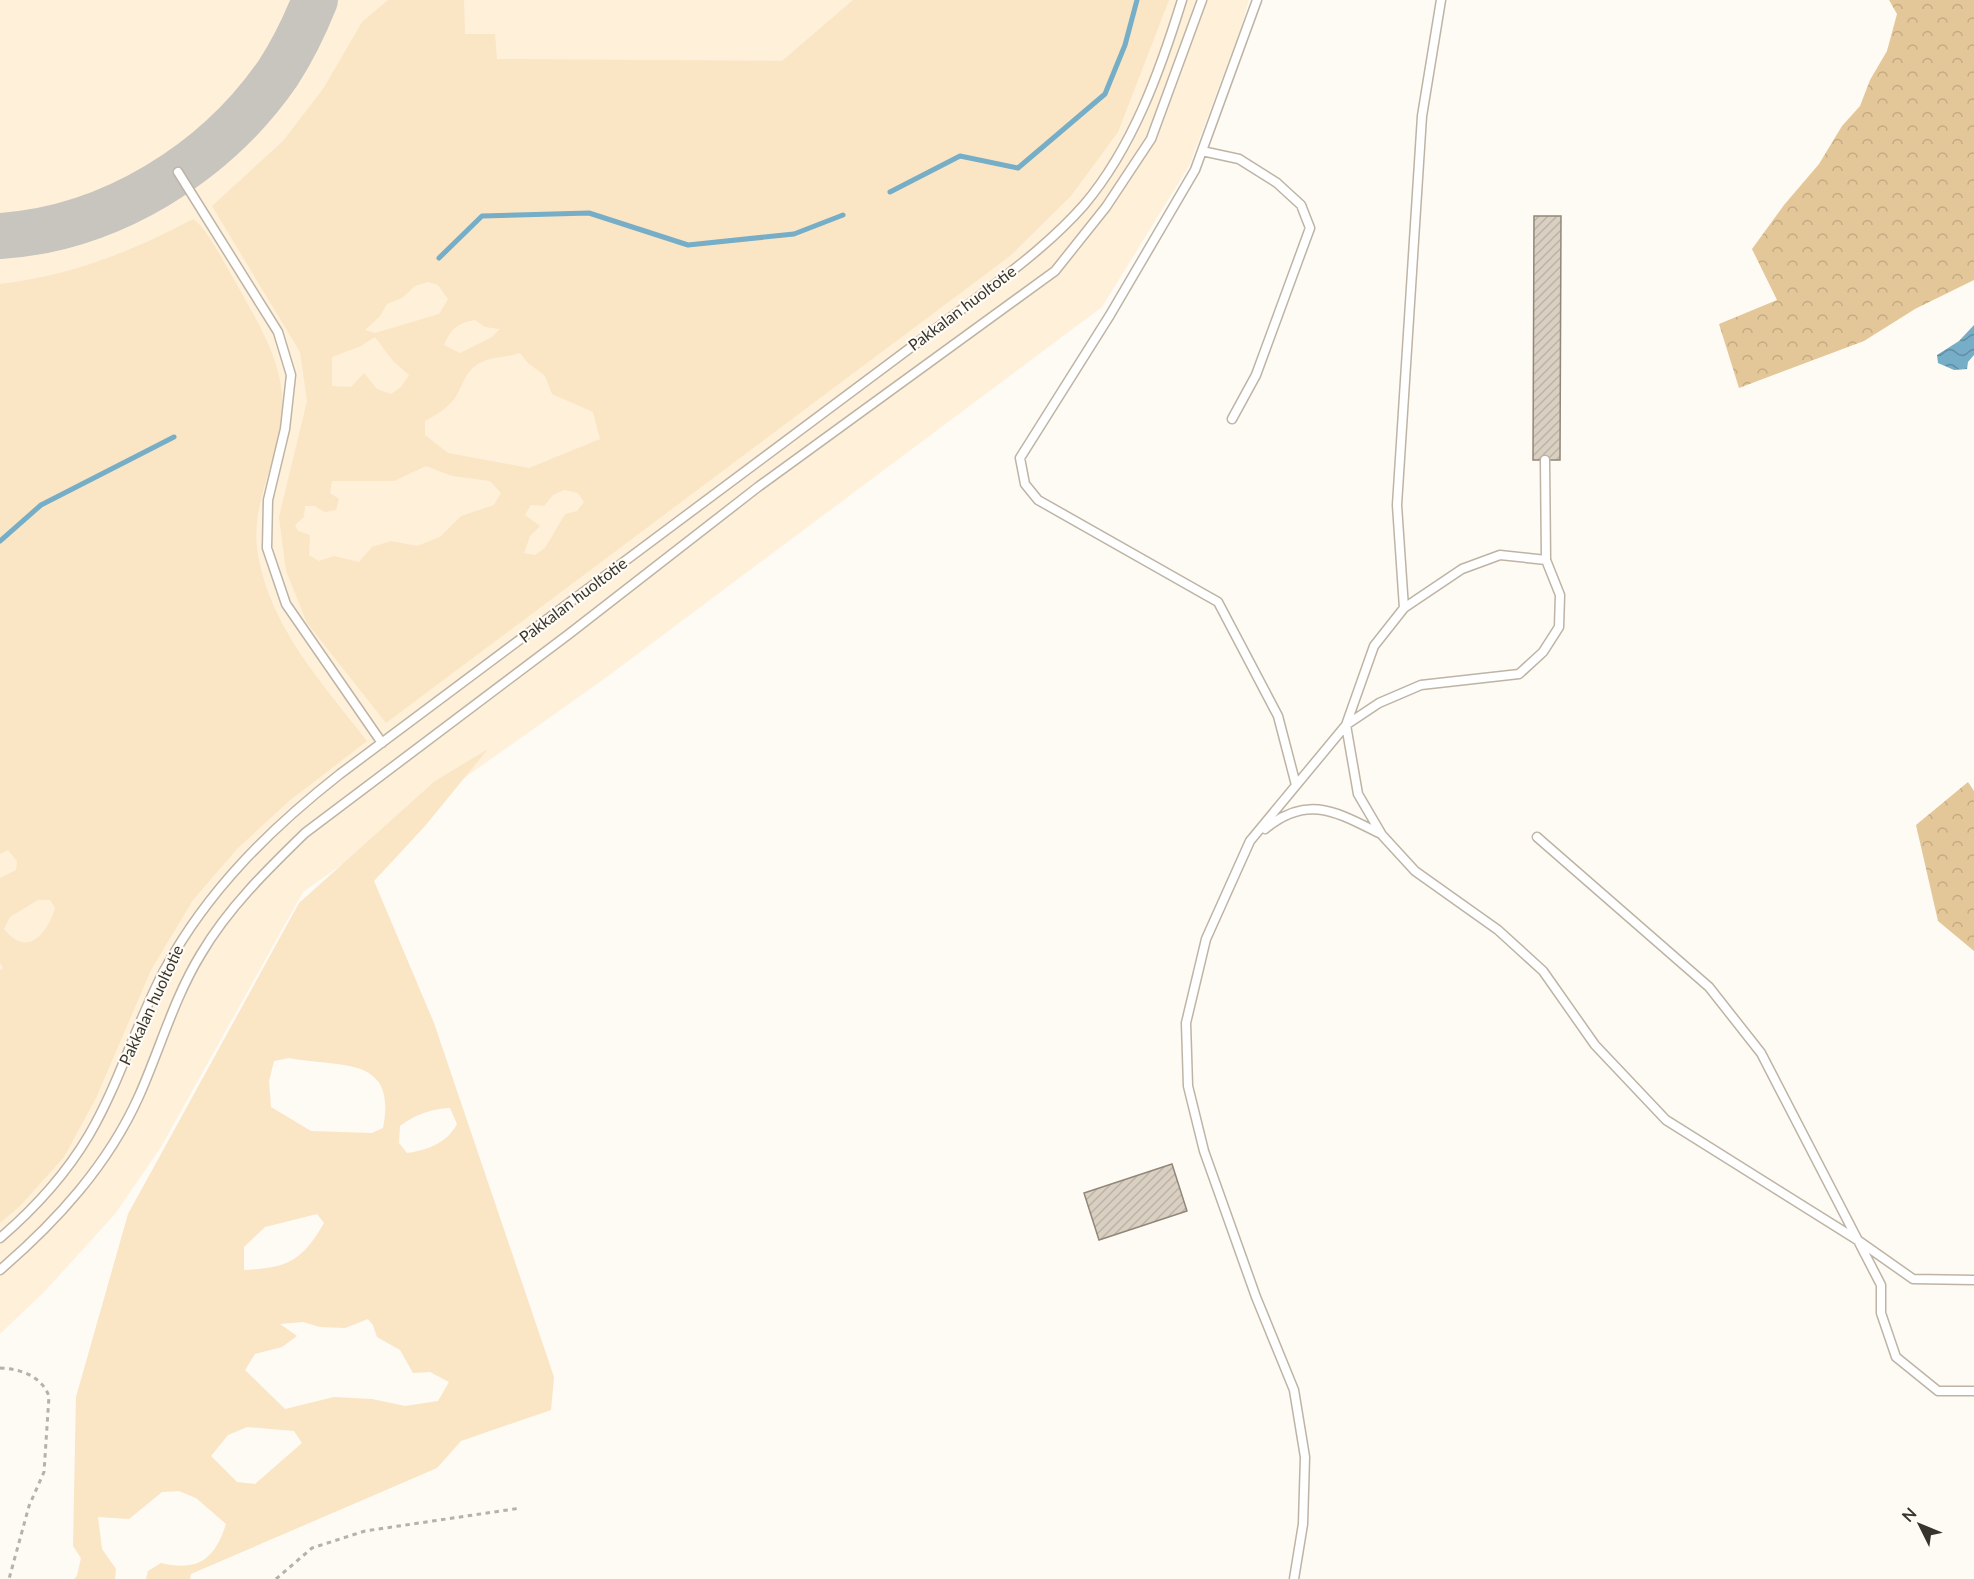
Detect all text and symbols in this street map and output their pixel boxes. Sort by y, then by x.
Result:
street label: Pakkalan huoltotie [904,261,1019,354]
street label: Pakkalan huoltotie [515,553,630,646]
street label: Pakkalan huoltotie [114,942,187,1068]
north arrow [1890,1495,1950,1555]
text: N [1898,1503,1920,1525]

